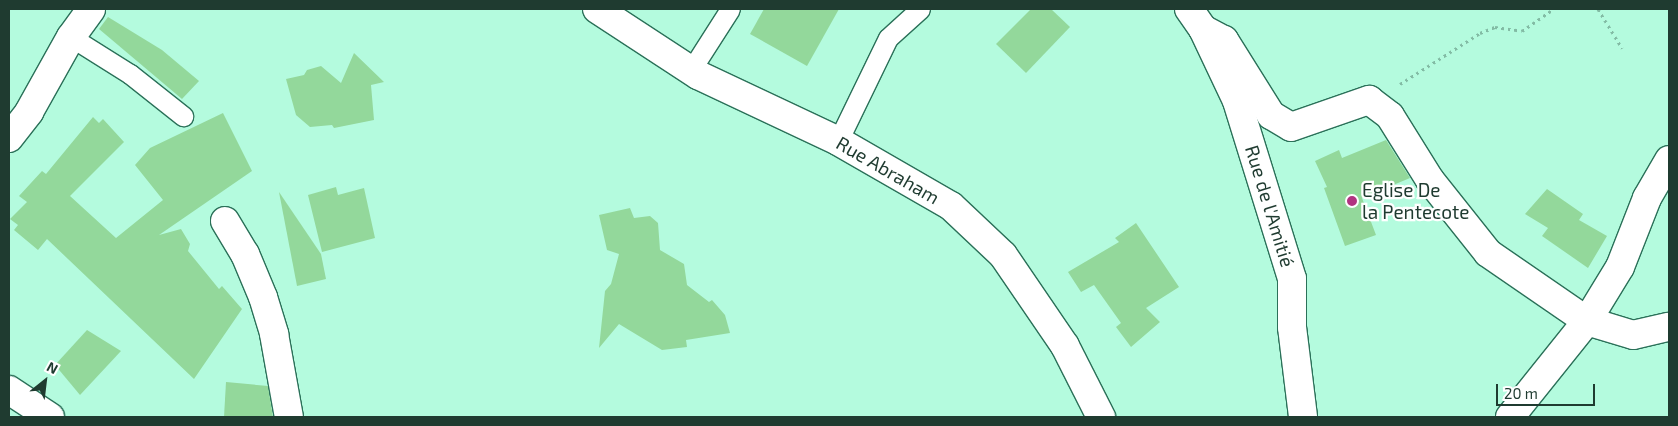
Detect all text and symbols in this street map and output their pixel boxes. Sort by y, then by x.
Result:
street label: Rue Abraham [832,131,944,209]
street label: Rue de l'Amitié [1241,142,1299,270]
place label: Eglise De la Pentecote [1362,179,1469,223]
marker: Eglise De la Pentecote [1346,195,1358,207]
north arrow [20,356,70,406]
text: N [44,358,61,377]
scale bar [1498,374,1597,406]
text: 20 m [1504,384,1538,402]

